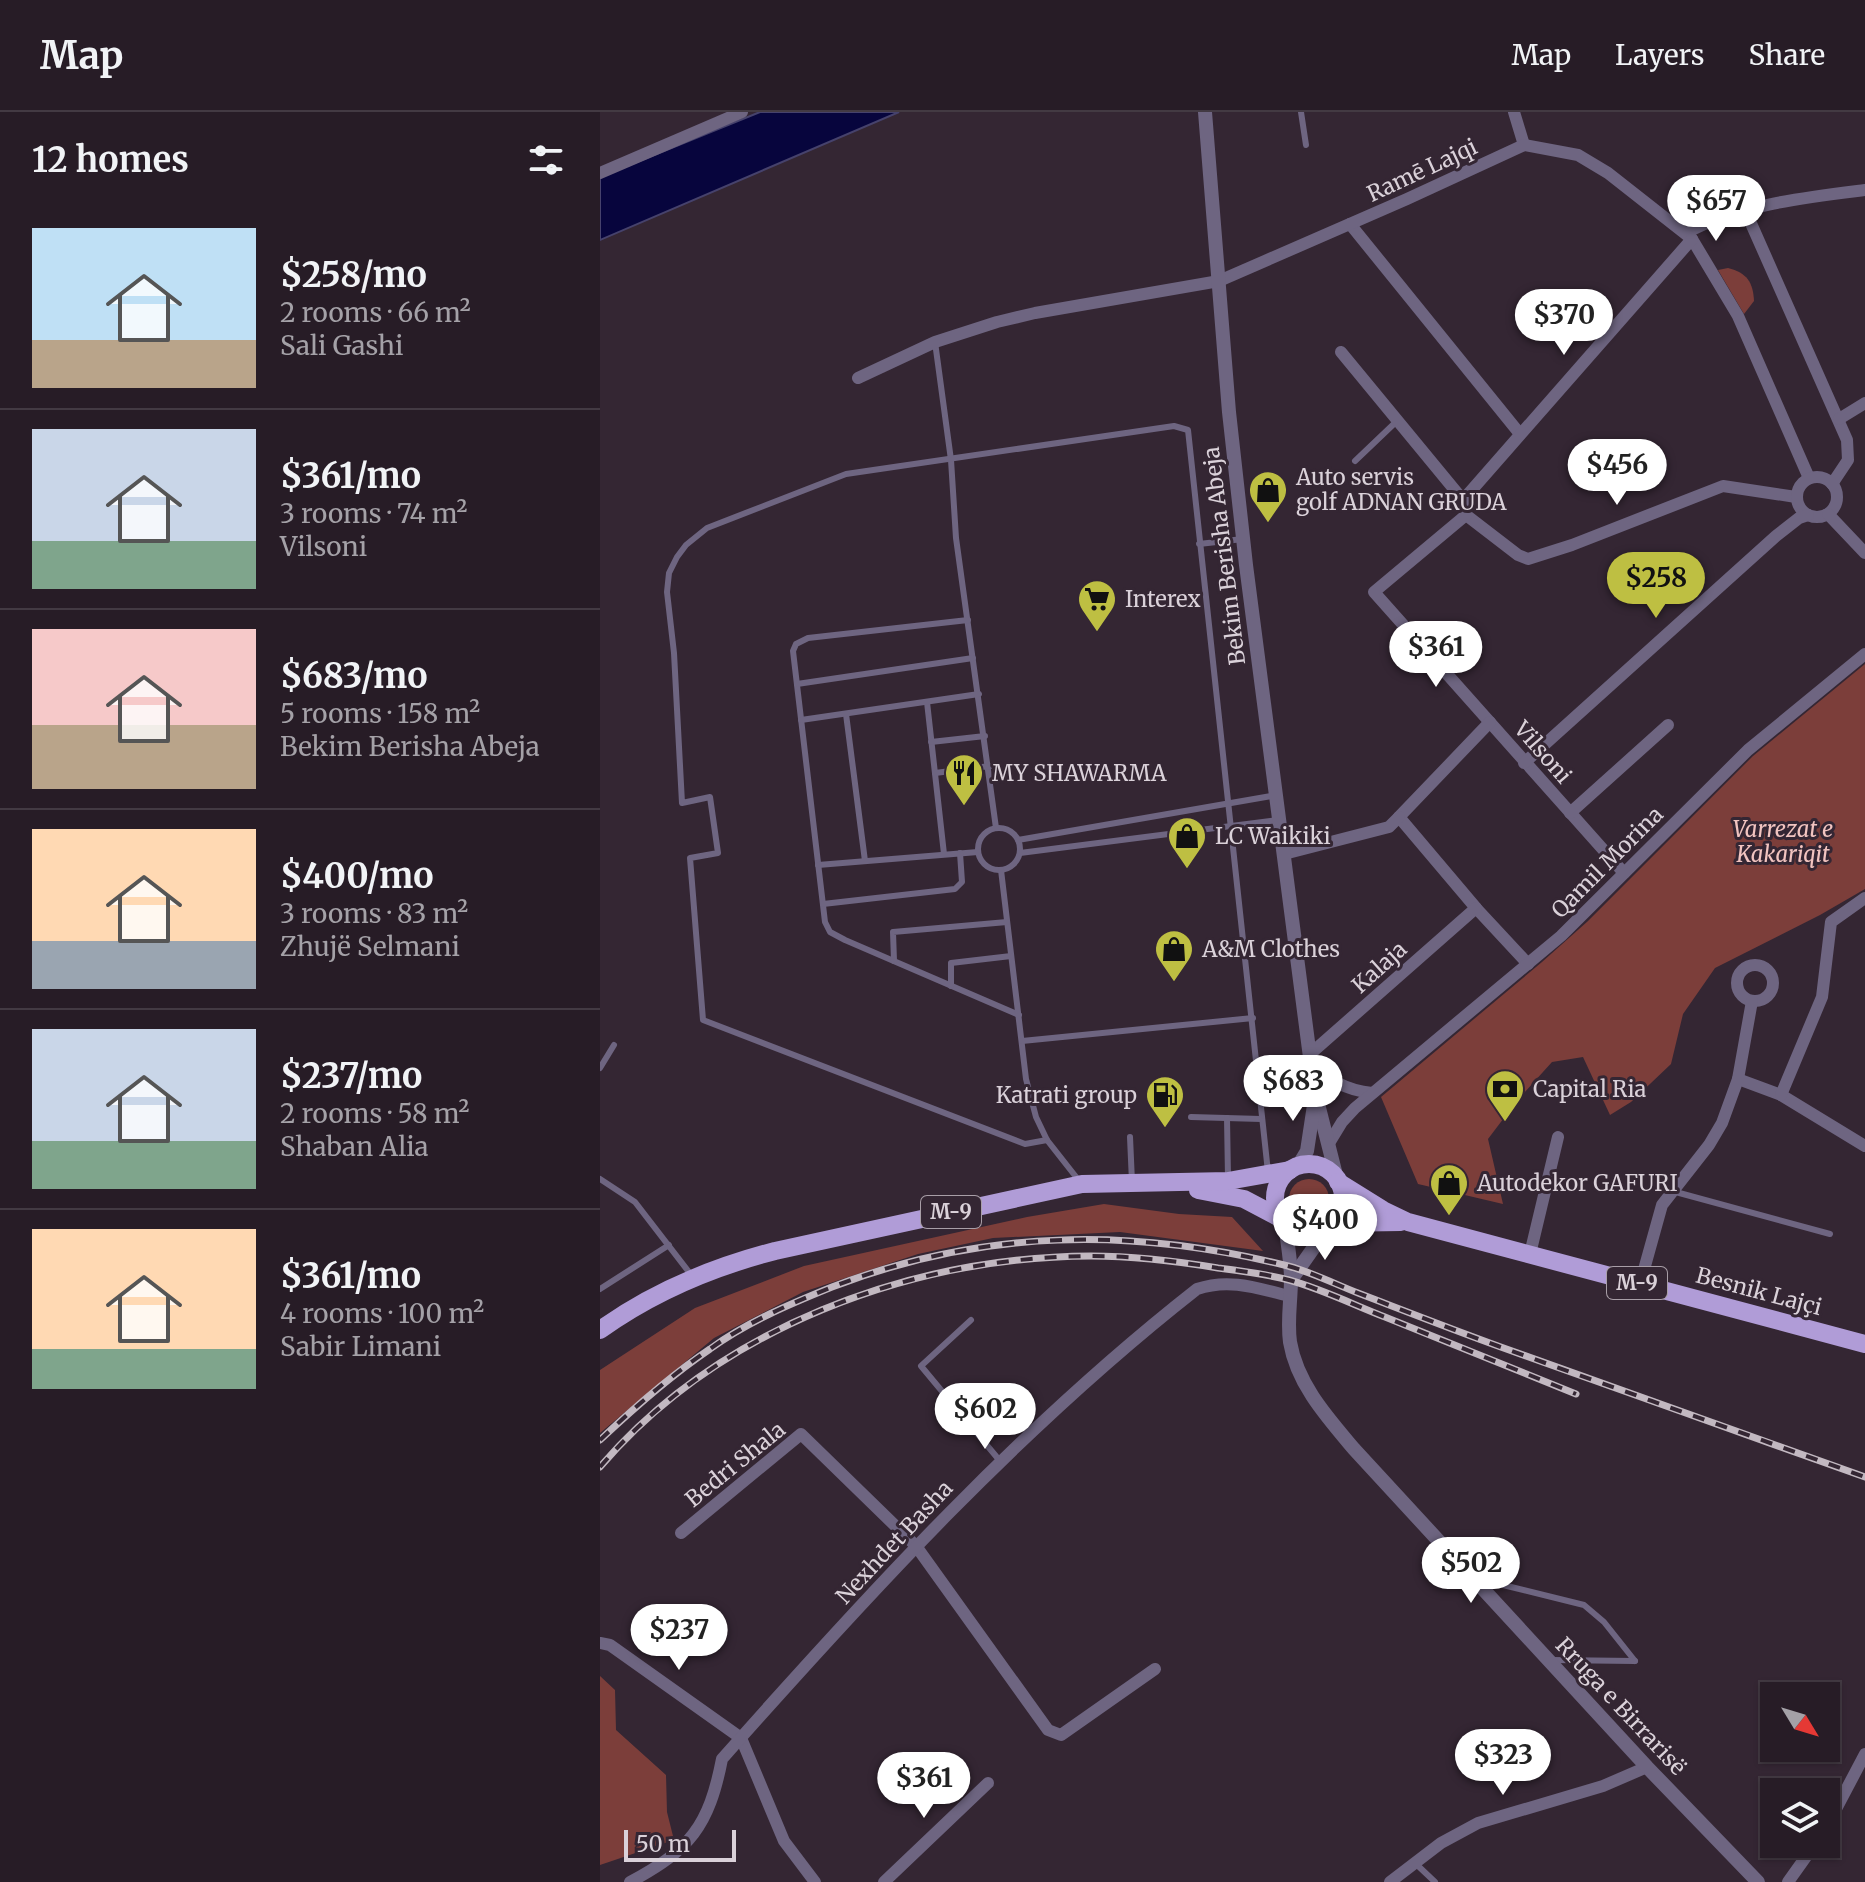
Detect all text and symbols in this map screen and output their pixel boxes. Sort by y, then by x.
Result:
text: Map [40,32,124,79]
text: Map [1511,37,1571,73]
text: Layers [1615,37,1704,73]
text: Share [1748,37,1825,73]
street label: Ramē Lajqi [1362,132,1482,208]
icon: filters [524,138,568,182]
text: 12 homes [32,139,189,181]
pin: $657 [1669,175,1763,243]
text: $657 [1685,184,1747,217]
text: $258/mo [280,254,427,296]
icon: home [96,260,192,356]
pin: $370 [1517,289,1611,357]
text: 2 rooms · 66 m² [280,296,471,329]
text: $370 [1533,298,1595,331]
text: Sali Gashi [280,329,403,362]
pin: $456 [1570,439,1664,507]
street label: Bekim Berisha Abeja [1197,445,1251,667]
text: $456 [1586,448,1648,481]
text: $361/mo [280,455,421,497]
icon: home [96,461,192,557]
place label: Auto servis golf ADNAN GRUDA [1295,463,1507,516]
shop icon: Auto servis golf ADNAN GRUDA [1247,469,1289,524]
text: 3 rooms · 74 m² [280,497,467,530]
text: Vilsoni [280,530,367,563]
pin: $258 [1609,552,1703,620]
text: $258 [1625,561,1687,594]
supermarket icon: Interex [1076,578,1118,633]
place label: Interex [1125,585,1201,613]
pin: $361 [1389,621,1483,689]
text: $361 [1407,630,1465,663]
text: $683/mo [280,655,428,697]
icon: home [96,661,192,757]
text: 5 rooms · 158 m² [280,697,480,730]
street label: Vilsoni [1508,714,1578,789]
text: Bekim Berisha Abeja [280,730,540,763]
restaurant icon: MY SHAWARMA [943,752,985,807]
place label: MY SHAWARMA [992,759,1167,787]
street label: Qamil Morina [1545,800,1669,924]
shop icon: LC Waikiki [1166,815,1208,870]
park label: Varrezat e Kakariqit [1733,815,1833,868]
place label: LC Waikiki [1215,822,1331,850]
text: $400/mo [280,855,433,897]
icon: home [96,861,192,957]
text: 3 rooms · 83 m² [280,897,468,930]
shop icon: A&M Clothes [1153,928,1195,983]
text: Zhujë Selmani [280,930,460,963]
place label: A&M Clothes [1201,935,1340,963]
street label: Kalaja [1346,935,1412,999]
text: $237/mo [280,1055,422,1097]
pin: $683 [1246,1055,1340,1123]
icon: home [96,1061,192,1157]
text: $683 [1262,1064,1324,1097]
bank icon: Capital Ria [1484,1068,1526,1123]
fuel station icon: Katrati group [1144,1074,1186,1129]
place label: Capital Ria [1533,1075,1647,1103]
place label: Katrati group [996,1081,1137,1109]
text: 2 rooms · 58 m² [280,1097,469,1130]
text: Shaban Alia [280,1130,429,1163]
shop icon: Autodekor GAFURI [1428,1162,1470,1217]
place label: Autodekor GAFURI [1476,1169,1678,1197]
pin: $400 [1278,1194,1372,1262]
road number: M-9 [921,1196,981,1228]
text: $400 [1291,1203,1359,1236]
text: $361/mo [280,1255,421,1297]
icon: home [96,1261,192,1357]
street label: Besnik Lajçi [1693,1261,1825,1321]
road number: M-9 [1607,1267,1667,1299]
text: 4 rooms · 100 m² [280,1297,484,1330]
text: Sabir Limani [280,1330,441,1363]
pin: $602 [938,1383,1032,1451]
text: $602 [953,1392,1017,1425]
street label: Bedri Shala [679,1415,791,1513]
street label: Nexhdet Basha [830,1474,958,1610]
pin: $502 [1424,1537,1518,1605]
text: $502 [1440,1546,1502,1579]
pin: $237 [632,1604,726,1672]
text: $237 [649,1613,709,1646]
street label: Rruga e Birrarisë [1550,1631,1692,1781]
north arrow [1760,1682,1840,1762]
map controls [1760,1682,1840,1858]
pin: $323 [1456,1729,1550,1797]
text: $323 [1473,1738,1533,1771]
pin: $361 [877,1752,971,1820]
text: $361 [895,1761,953,1794]
button: layers [1760,1778,1840,1858]
scale bar [624,1826,736,1862]
text: 50 m [636,1830,690,1858]

